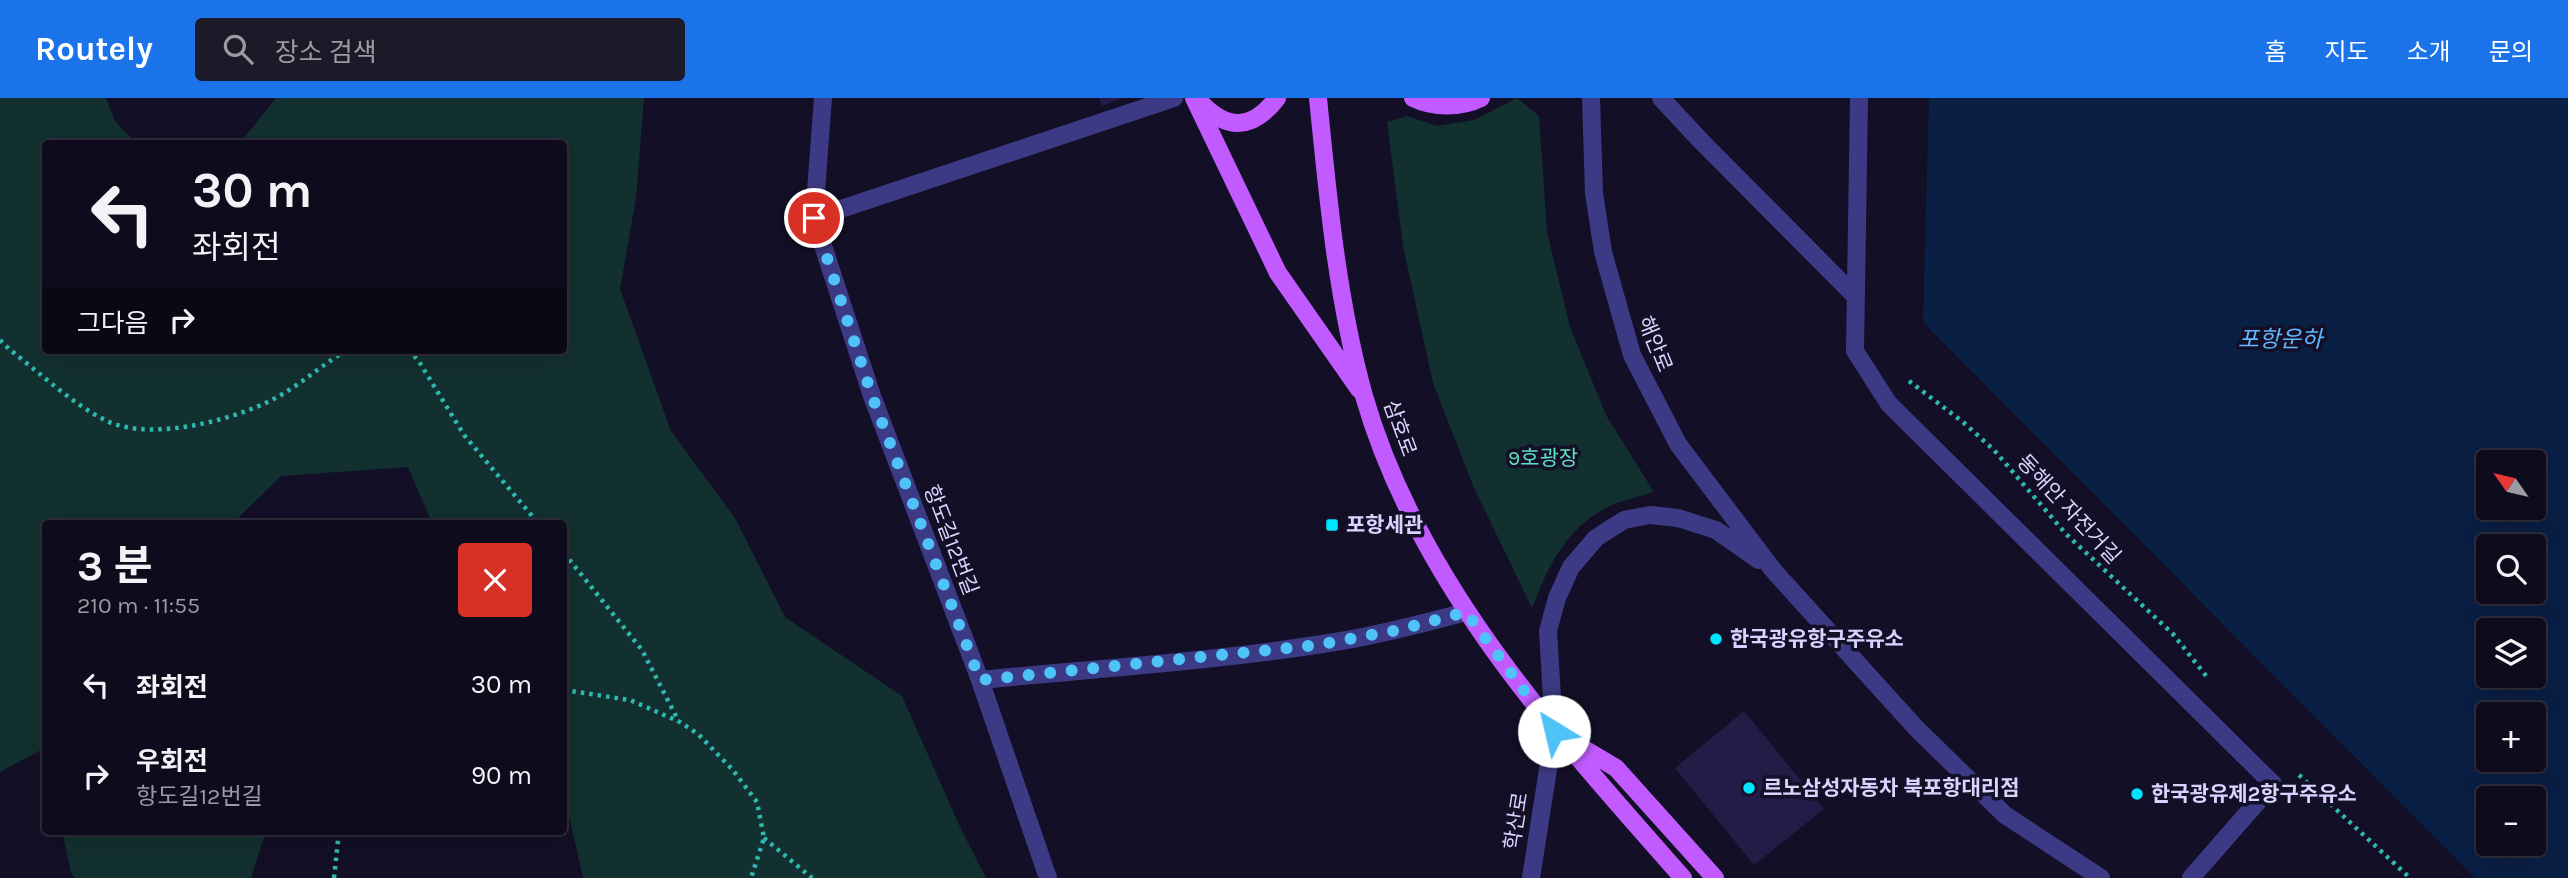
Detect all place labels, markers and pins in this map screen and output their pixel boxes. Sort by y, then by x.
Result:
pin [784,188,844,248]
place label: 포항세관 [1346,513,1423,537]
marker: 포항세관 [1324,517,1340,533]
place label: 한국광유항구주유소 [1730,627,1904,651]
marker: 한국광유항구주유소 [1708,631,1724,647]
place label: 르노삼성자동차 북포항대리점 [1763,776,2019,800]
marker: 르노삼성자동차 북포항대리점 [1741,780,1757,796]
place label: 한국광유제2항구주유소 [2151,782,2357,806]
marker: 한국광유제2항구주유소 [2129,786,2145,802]

